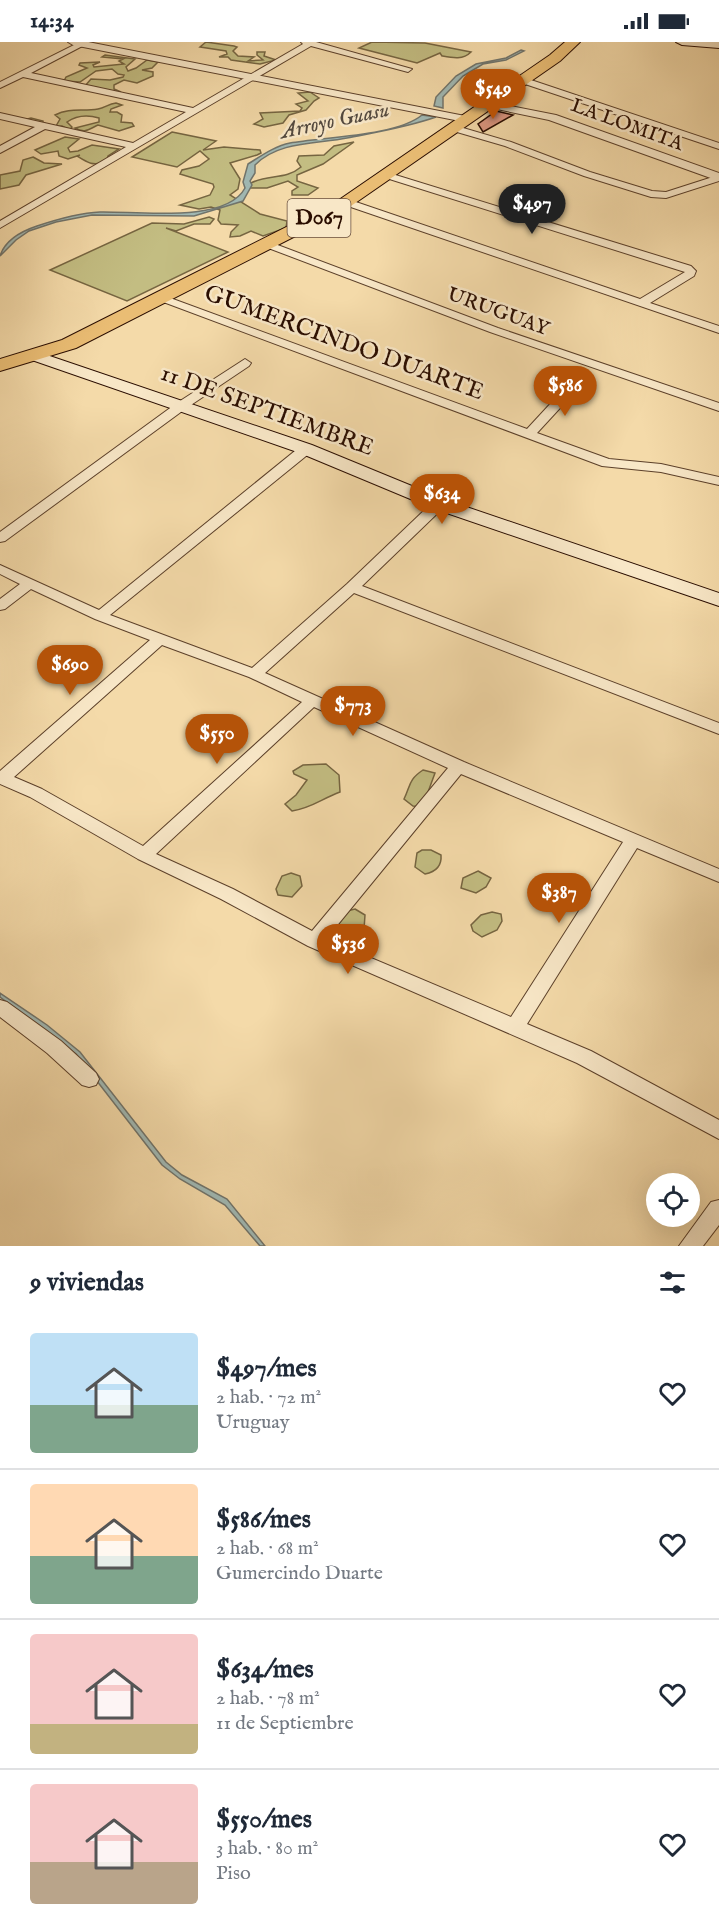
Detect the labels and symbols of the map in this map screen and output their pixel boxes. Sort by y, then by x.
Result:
pin: $549 [457,69,529,120]
street label: LA LOMITA [567,93,687,157]
water label: Arroyo Guasu [276,96,392,147]
pin: $497 [496,184,568,235]
road number: D067 [288,199,350,237]
street label: GUMERCINDO DUARTE [200,278,488,408]
street label: URUGUAY [444,282,554,342]
street label: 11 DE SEPTIEMBRE [156,358,378,464]
pin: $586 [529,366,601,417]
pin: $634 [406,474,478,525]
pin: $690 [34,645,106,696]
pin: $773 [317,686,389,737]
pin: $550 [181,714,253,765]
pin: $387 [523,873,595,924]
pin: $536 [312,924,384,975]

